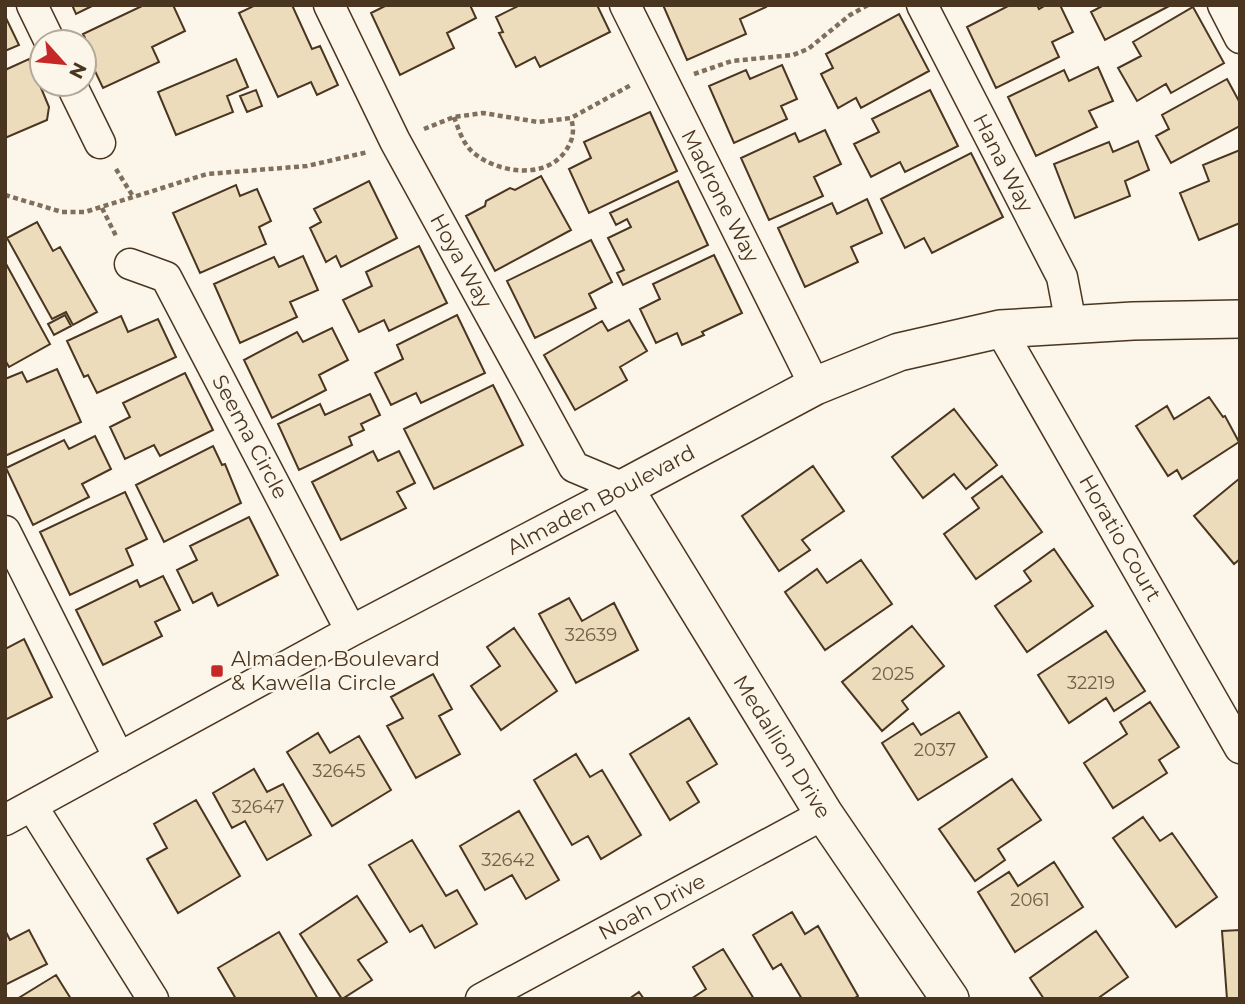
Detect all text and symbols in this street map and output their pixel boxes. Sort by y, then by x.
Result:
north arrow [28,28,98,98]
text: N [64,58,91,83]
street label: Hana Way [968,109,1039,217]
street label: Madrone Way [676,125,765,267]
street label: Hoya Way [425,209,498,313]
street label: Seema Circle [207,370,294,503]
street label: Almaden Boulevard [503,439,699,560]
street label: Horatio Court [1074,470,1167,605]
house number: 32639 [565,624,617,646]
place label: Almaden Boulevard & Kawella Circle [231,646,440,695]
marker: Almaden Boulevard & Kawella Circle [209,663,225,679]
house number: 2025 [872,663,914,685]
street label: Medallion Drive [728,670,837,823]
house number: 32219 [1067,672,1115,694]
house number: 2037 [914,739,956,761]
house number: 32645 [312,760,366,782]
house number: 32647 [232,796,284,818]
house number: 32642 [481,849,535,871]
street label: Noah Drive [594,868,709,945]
house number: 2061 [1010,889,1050,911]

